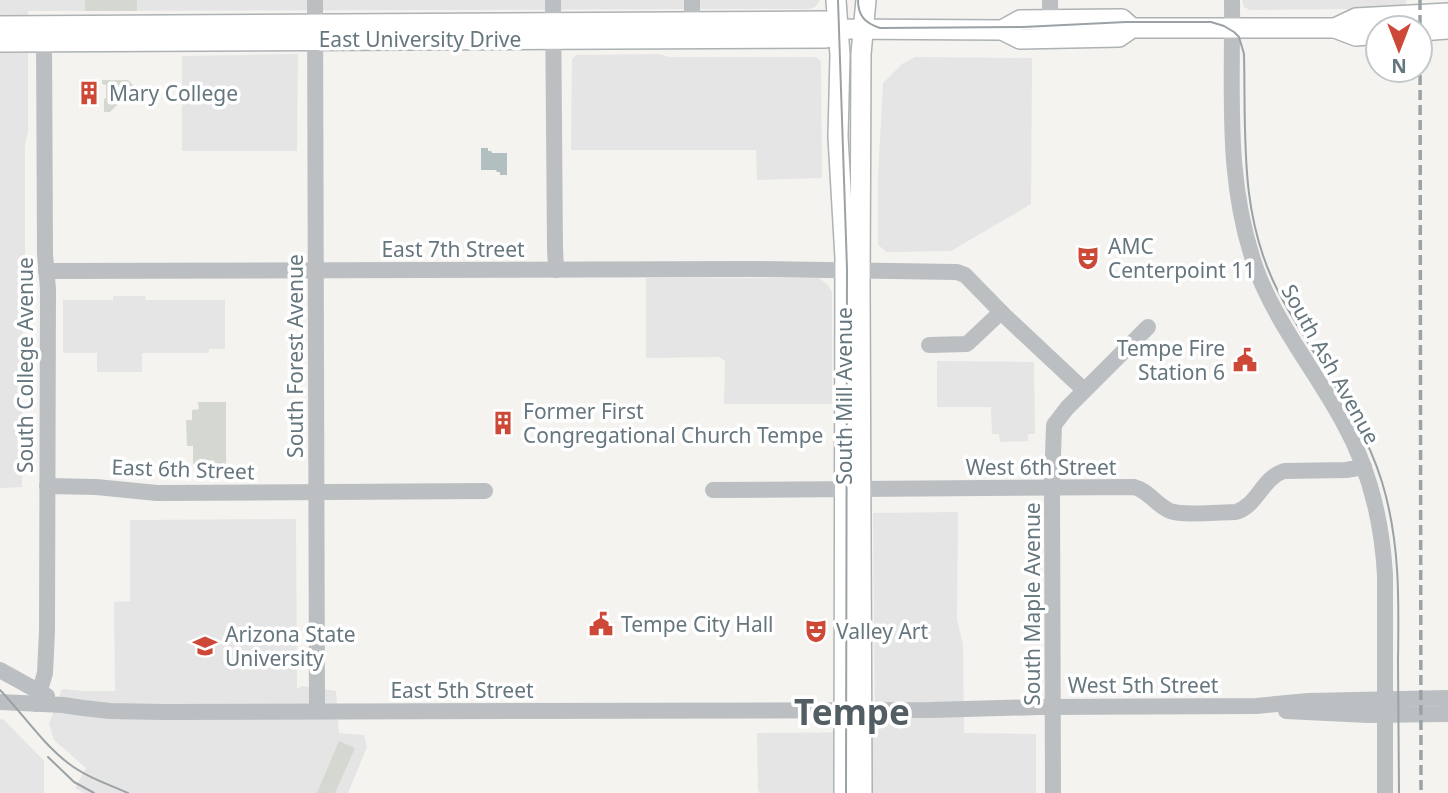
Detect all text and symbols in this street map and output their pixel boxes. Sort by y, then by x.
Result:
north arrow [1364,14,1434,84]
street label: East University Drive [319,25,521,53]
text: N [1391,53,1407,79]
building icon: Mary College [75,79,103,107]
place label: Mary College [109,79,238,107]
place label: AMC Centerpoint 11 [1108,232,1255,284]
street label: East 7th Street [381,235,525,263]
theatre icon: AMC Centerpoint 11 [1074,244,1102,272]
street label: South Forest Avenue [281,254,309,458]
street label: South College Avenue [11,257,39,473]
street label: South Ash Avenue [1275,279,1387,449]
street label: South Mill Avenue [830,307,858,485]
place label: Tempe Fire Station 6 [1117,334,1225,386]
public building icon: Tempe Fire Station 6 [1231,346,1259,374]
place label: Former First Congregational Church Tempe [523,397,823,449]
building icon: Former First Congregational Church Tempe [489,409,517,437]
street label: East 6th Street [111,453,255,486]
street label: West 6th Street [966,453,1117,481]
street label: South Maple Avenue [1018,502,1046,706]
public building icon: Tempe City Hall [587,610,615,638]
place label: Tempe City Hall [621,610,774,638]
theatre icon: Valley Art [802,617,830,645]
place label: Valley Art [836,617,928,645]
place label: Arizona State University [225,620,356,672]
school or university icon: Arizona State University [191,632,219,660]
street label: West 5th Street [1068,671,1219,699]
street label: East 5th Street [390,676,534,704]
district label: Tempe [794,688,910,735]

